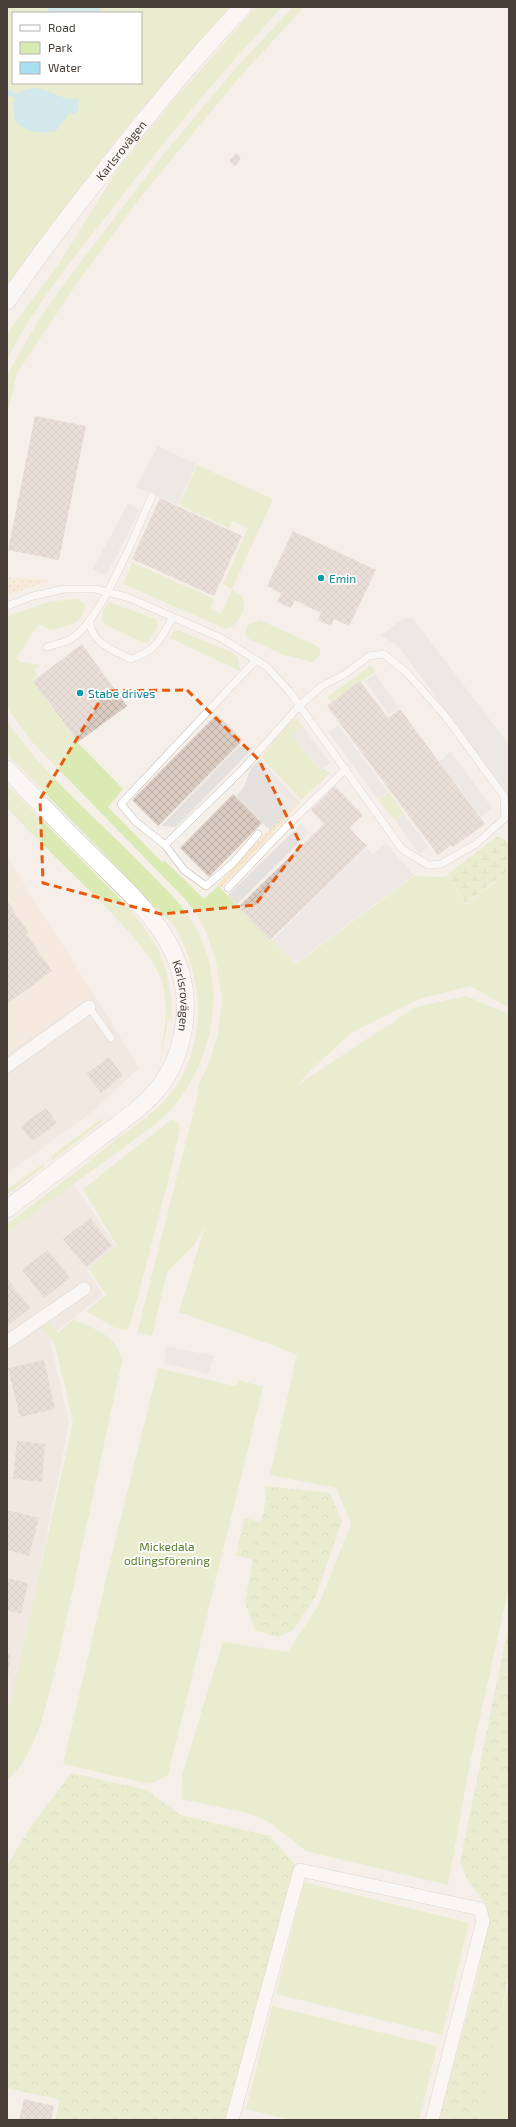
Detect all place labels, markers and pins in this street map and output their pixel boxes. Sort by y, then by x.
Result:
place label: Emin [329,571,356,585]
marker: Emin [316,573,326,583]
place label: Stabe drives [88,686,155,700]
marker: Stabe drives [75,688,85,698]

